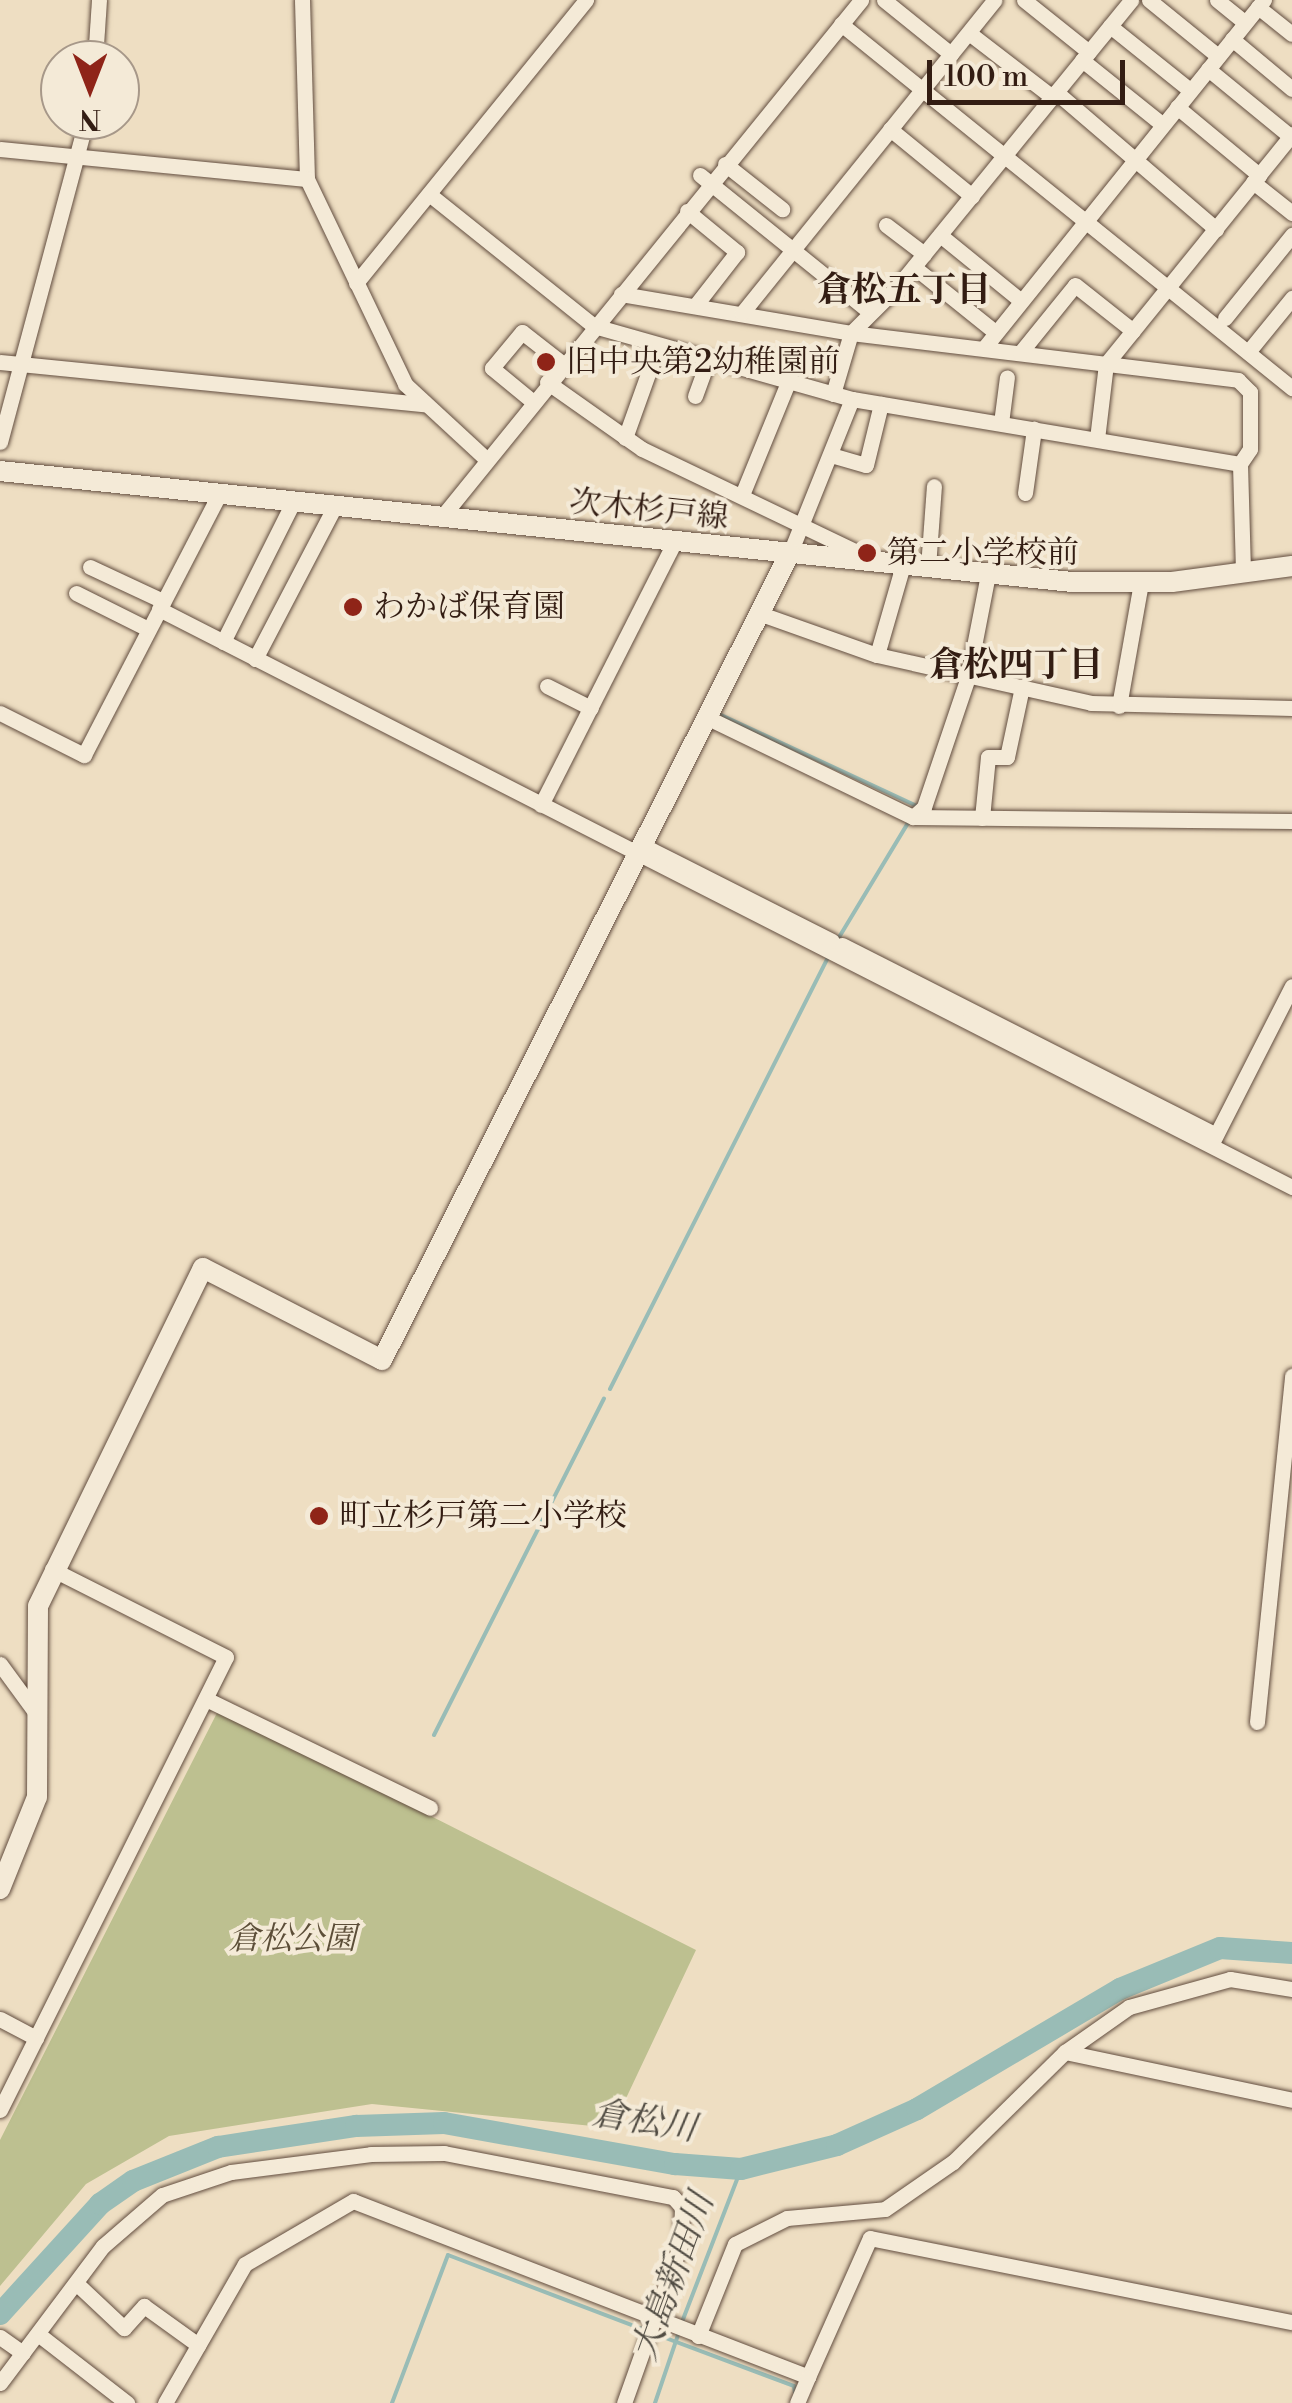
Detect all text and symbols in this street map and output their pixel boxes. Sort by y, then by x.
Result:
north arrow [40,40,140,140]
scale bar [932,40,1130,102]
text: 100 m [944,58,1028,96]
text: N [79,101,101,136]
district label: 倉松五丁目 [817,270,991,312]
place label: 旧中央第2幼稚園前 [566,343,840,381]
marker: 旧中央第2幼稚園前 [535,351,557,373]
street label: 次木杉戸線 [567,483,731,537]
place label: 第二小学校前 [887,534,1079,572]
marker: 第二小学校前 [856,542,878,564]
place label: わかば保育園 [373,588,565,626]
marker: わかば保育園 [342,596,364,618]
district label: 倉松四丁目 [929,645,1103,687]
place label: 町立杉戸第二小学校 [339,1497,627,1535]
marker: 町立杉戸第二小学校 [308,1505,330,1527]
park label: 倉松公園 [228,1920,356,1958]
water label: 倉松川 [589,2093,699,2151]
water label: 大島新田川 [624,2188,724,2366]

